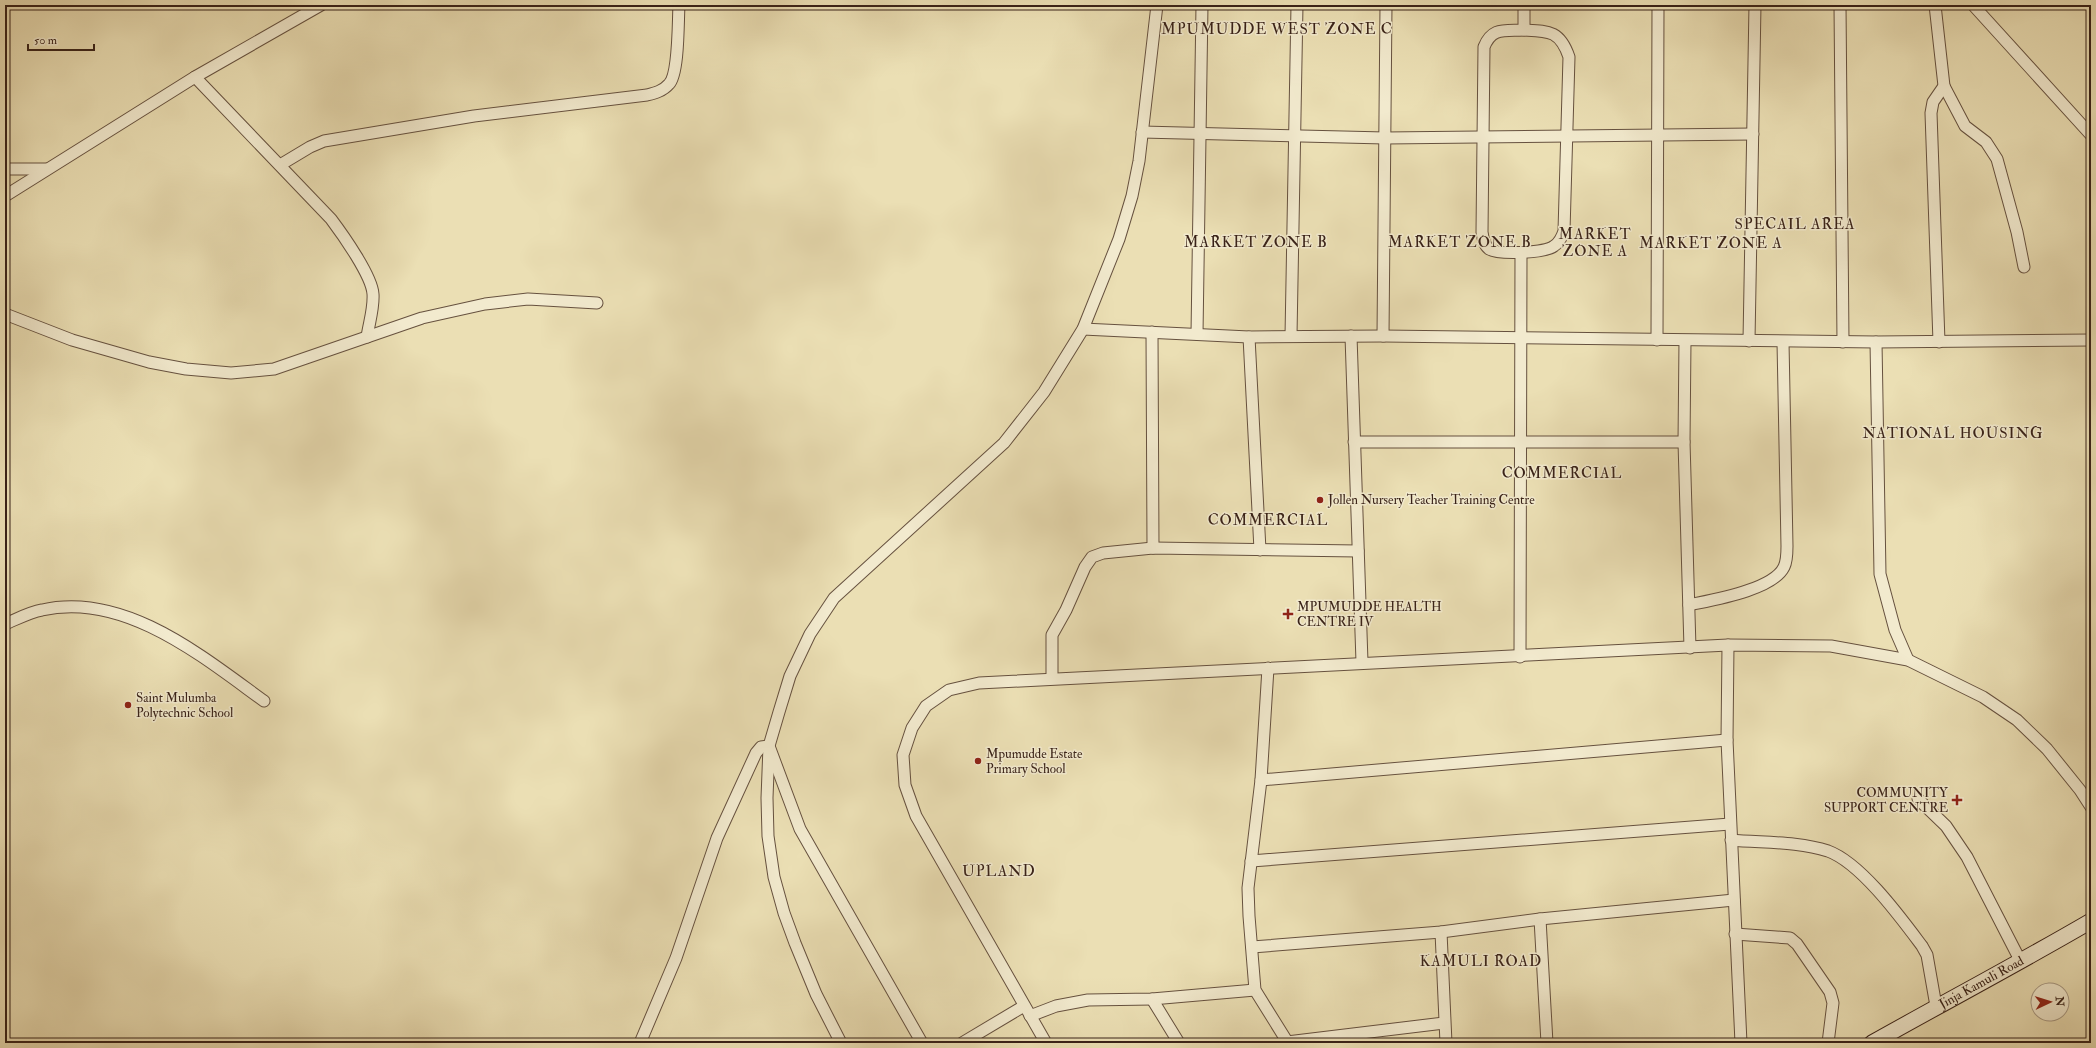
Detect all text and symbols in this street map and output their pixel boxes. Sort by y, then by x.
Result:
district label: MPUMUDDE WEST ZONE C [1161,20,1393,39]
scale bar [28,26,94,52]
text: 50 m [34,33,58,48]
district label: SPECAIL AREA [1734,215,1856,234]
district label: MARKET ZONE A [1558,225,1632,261]
district label: MARKET ZONE B [1184,233,1328,252]
district label: MARKET ZONE B [1388,233,1532,252]
district label: MARKET ZONE A [1639,234,1783,253]
district label: NATIONAL HOUSING [1862,424,2044,443]
district label: COMMERCIAL [1502,464,1622,483]
place label: Jollen Nursery Teacher Training Centre [1327,492,1535,509]
marker: Jollen Nursery Teacher Training Centre [1315,495,1325,505]
district label: COMMERCIAL [1208,511,1328,530]
place label: MPUMUDDE HEALTH CENTRE IV [1297,599,1442,630]
marker: MPUMUDDE HEALTH CENTRE IV [1282,608,1294,620]
place label: Saint Mulumba Polytechnic School [136,690,234,722]
marker: Saint Mulumba Polytechnic School [123,700,133,710]
place label: Mpumudde Estate Primary School [986,746,1083,778]
marker: Mpumudde Estate Primary School [973,756,983,766]
place label: COMMUNITY SUPPORT CENTRE [1824,785,1949,816]
marker: COMMUNITY SUPPORT CENTRE [1951,794,1963,806]
district label: UPLAND [962,862,1036,881]
district label: KAMULI ROAD [1420,952,1542,971]
street label: Jinja Kamuli Road [1935,953,2027,1013]
north arrow [2030,982,2070,1022]
text: N [2053,995,2066,1008]

